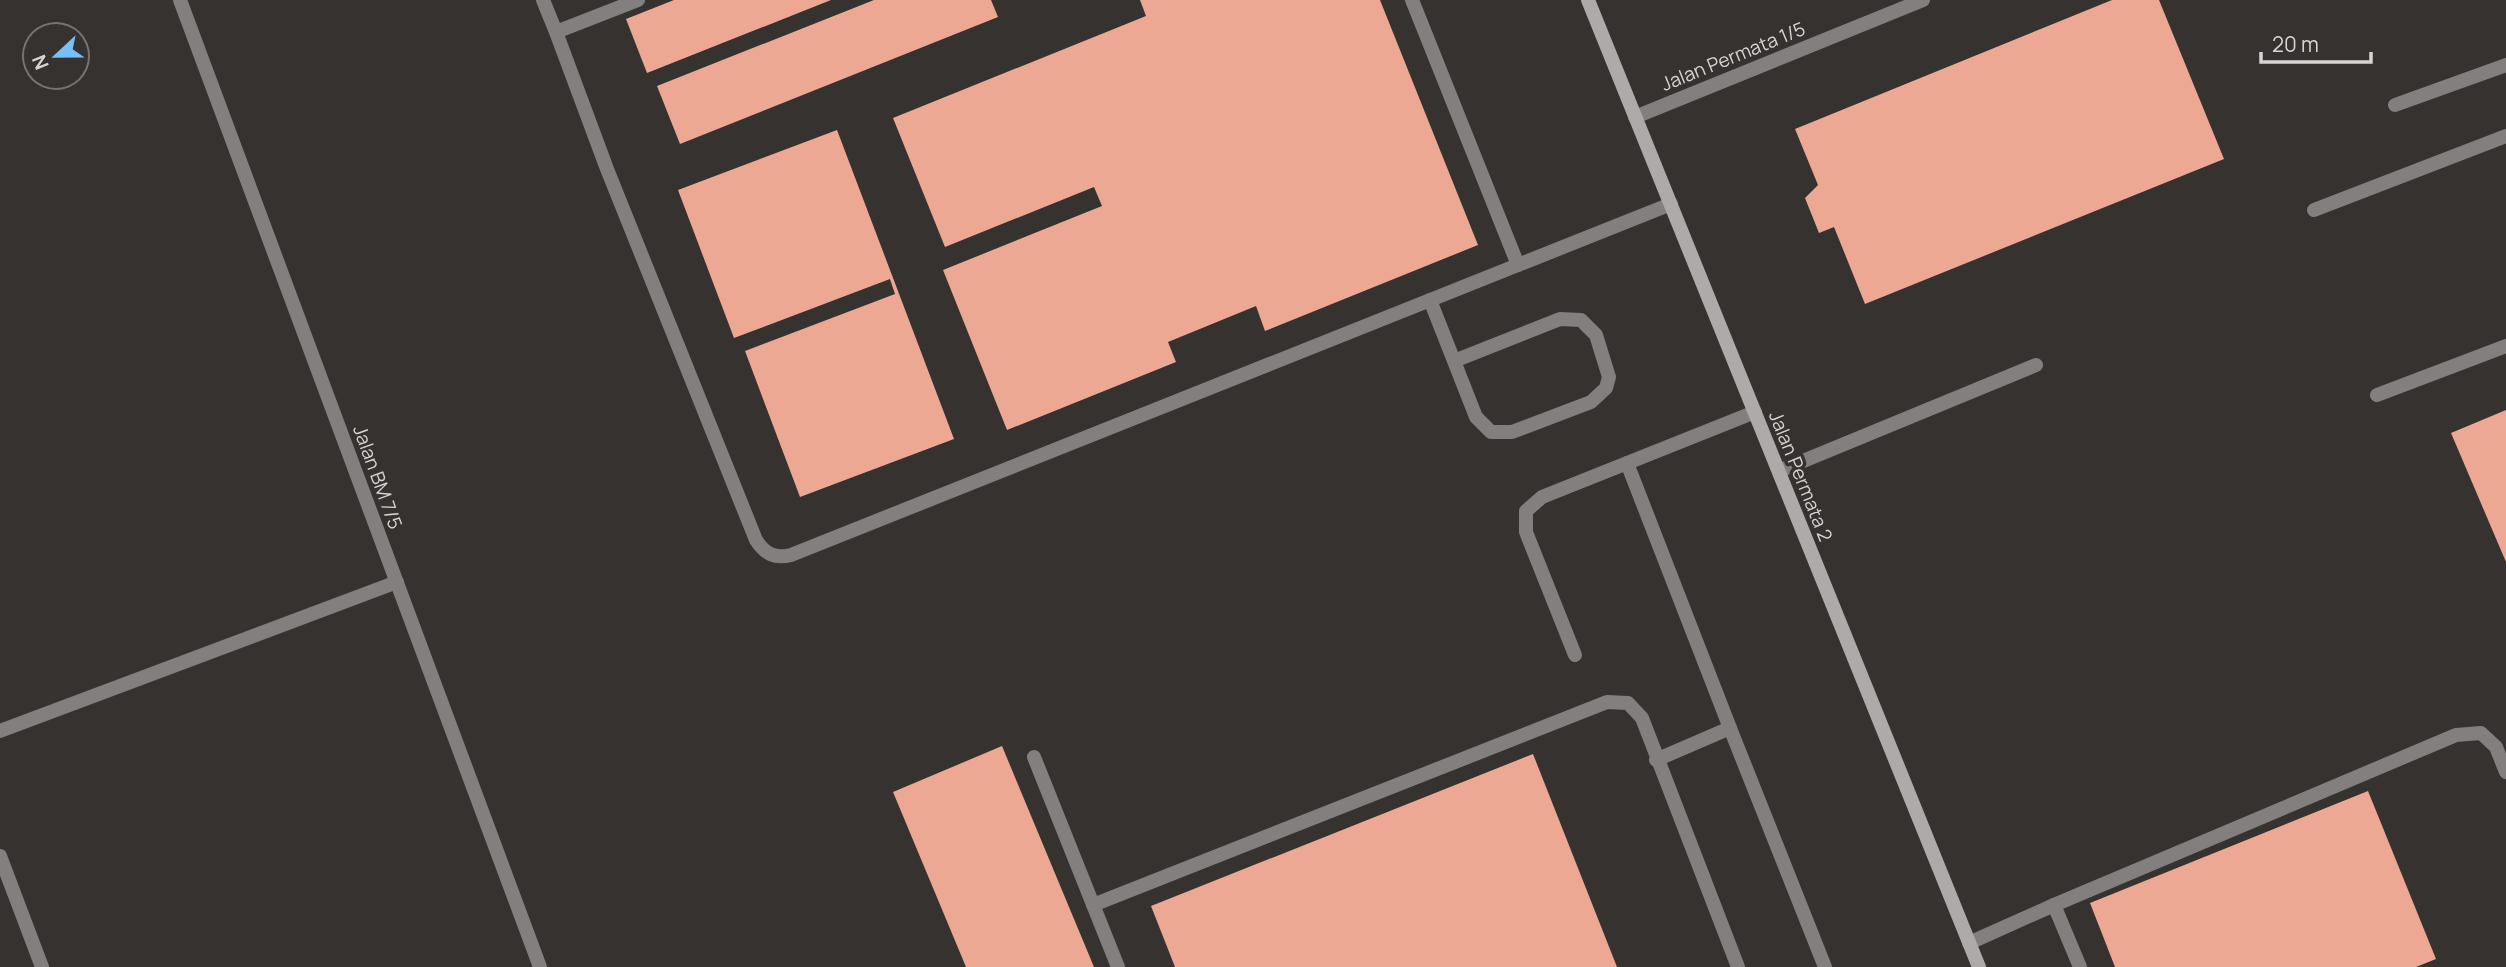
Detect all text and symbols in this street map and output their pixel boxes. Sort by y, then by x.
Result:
street label: Jalan Permata 1/5 [1657,15,1809,97]
north arrow [21,21,91,91]
scale bar [2261,21,2371,65]
text: 20 m [2272,30,2319,58]
text: N [26,51,55,74]
street label: Jalan Permata 2 [1763,407,1839,545]
street label: Jalan BM 7/5 [347,421,409,533]

